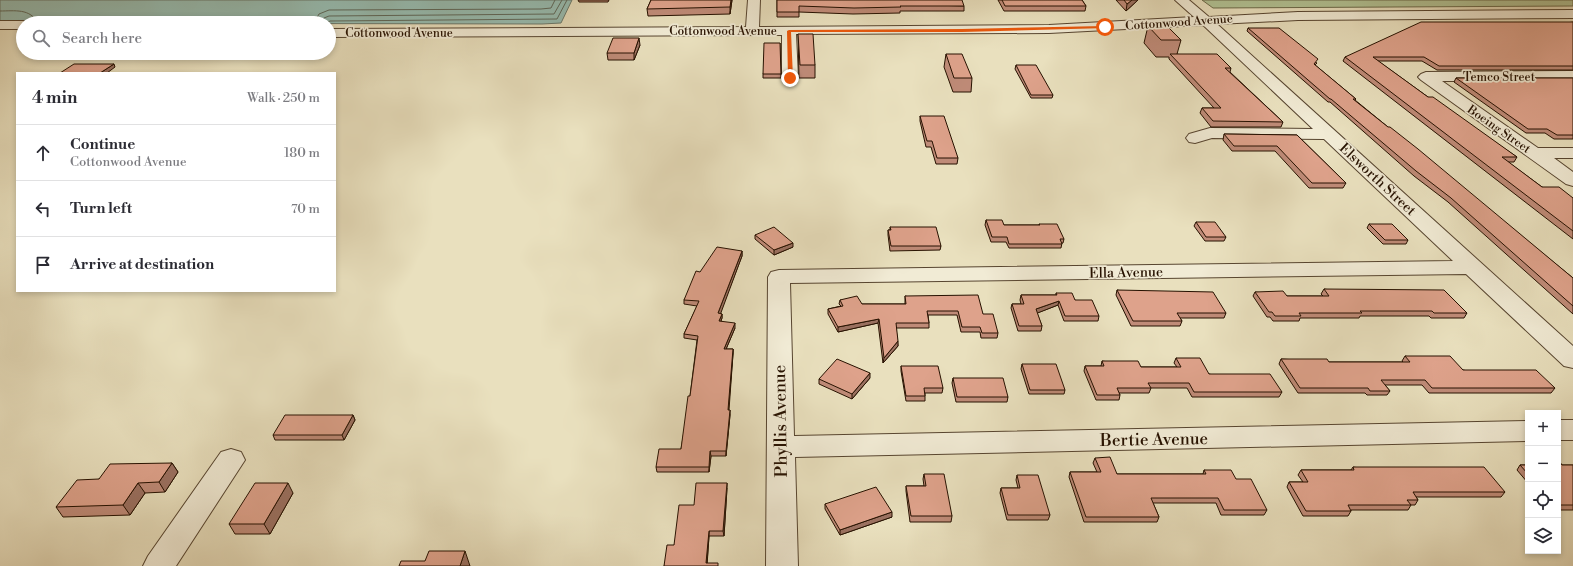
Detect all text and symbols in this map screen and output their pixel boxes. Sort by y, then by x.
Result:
street label: Cottonwood Avenue [1125,11,1233,34]
search box [16,16,336,60]
route start [1096,18,1114,36]
street label: Cottonwood Avenue [669,24,777,39]
street label: Cottonwood Avenue [345,26,453,41]
icon: search [30,27,52,49]
text: Search here [62,29,142,48]
route end [781,69,799,87]
street label: Temco Street [1463,70,1536,85]
text: 4 min [32,87,77,109]
text: Walk · 250 m [247,90,320,106]
street label: Boeing Street [1463,102,1534,157]
text: Continue [70,135,135,154]
street label: Elsworth Street [1335,140,1419,220]
icon: ahead [32,142,54,164]
text: 180 m [284,145,320,161]
text: Cottonwood Avenue [70,154,187,170]
icon: left [32,198,54,220]
text: Turn left [70,199,132,218]
text: 70 m [291,201,320,217]
icon: arrive [32,254,54,276]
text: Arrive at destination [70,255,214,274]
street label: Ella Avenue [1089,263,1163,283]
street label: Phyllis Avenue [769,365,793,477]
map controls [1525,410,1561,554]
button: + [1525,410,1561,446]
street label: Bertie Avenue [1099,428,1208,452]
button: − [1525,446,1561,482]
button: locate [1525,482,1561,518]
button: layers [1525,518,1561,554]

